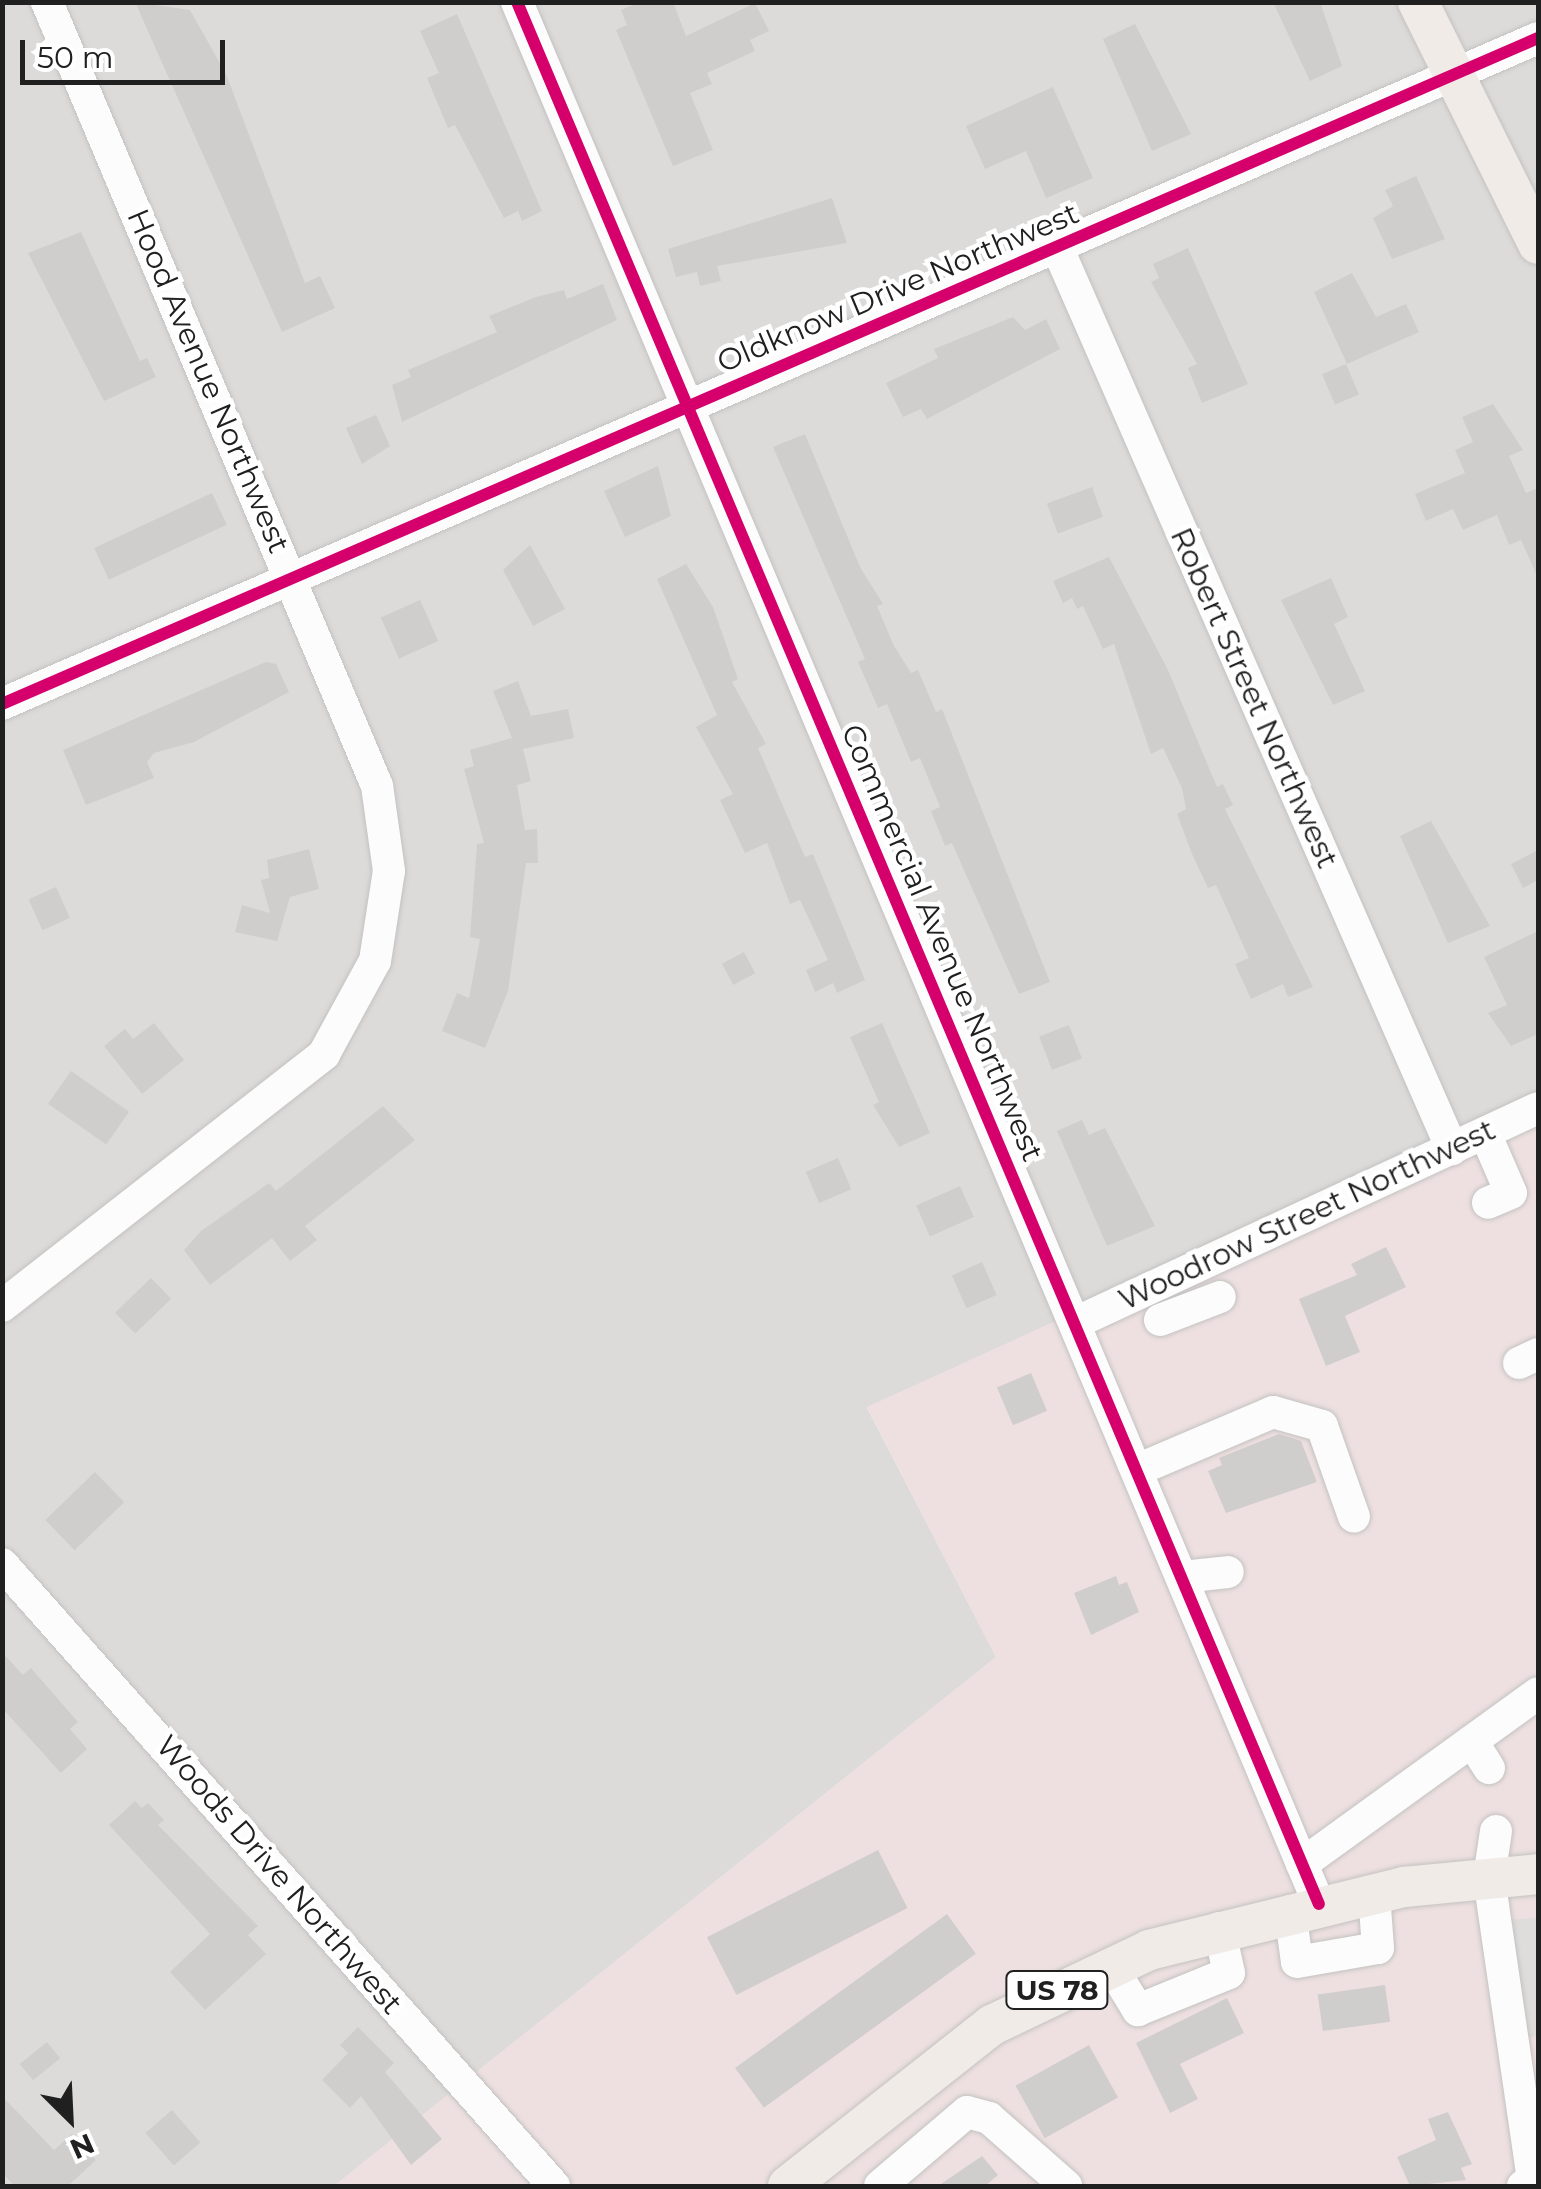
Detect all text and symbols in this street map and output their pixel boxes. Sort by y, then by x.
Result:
scale bar [25,20,230,82]
text: 50 m [37,39,114,76]
street label: Oldknow Drive Northwest [712,195,1084,381]
street label: Hood Avenue Northwest [119,204,297,558]
street label: Robert Street Northwest [1163,522,1345,874]
street label: Commercial Avenue Northwest [833,719,1051,1167]
street label: Woodrow Street Northwest [1113,1112,1501,1318]
street label: Woods Drive Northwest [148,1728,410,2022]
road number: US 78 [1004,1967,1110,2013]
north arrow [20,2069,120,2169]
text: N [65,2126,99,2167]

